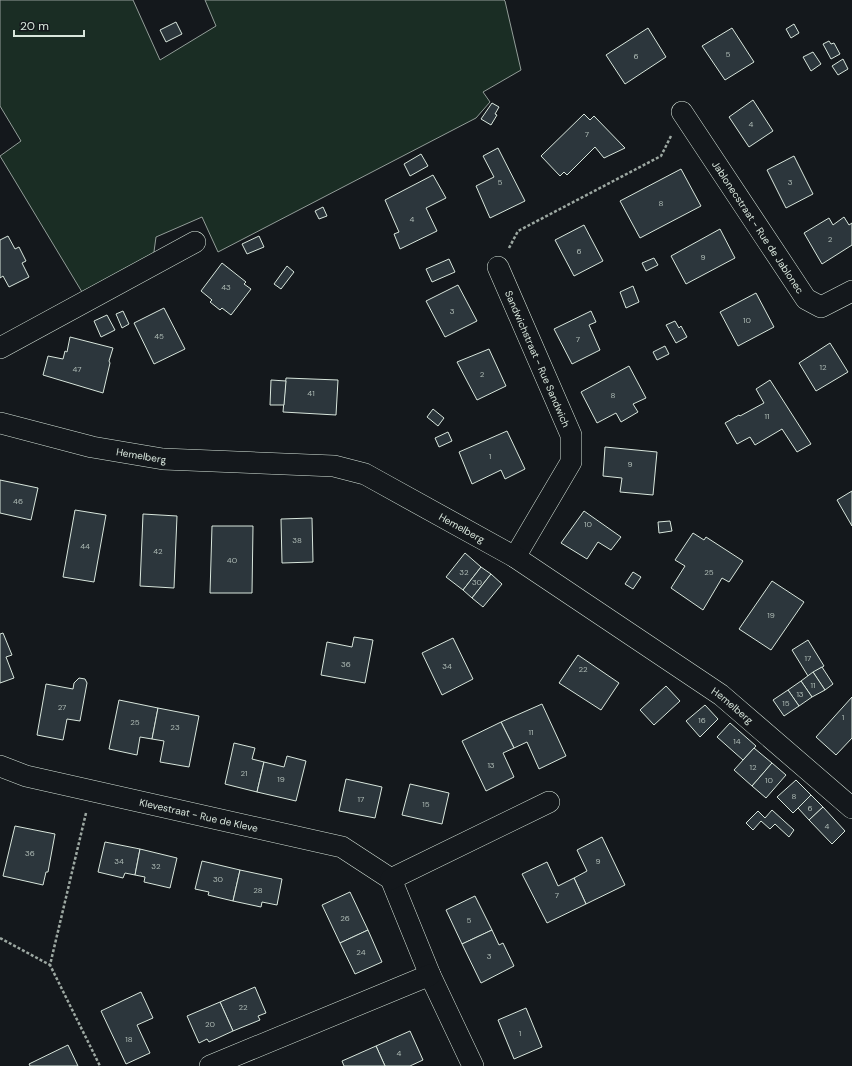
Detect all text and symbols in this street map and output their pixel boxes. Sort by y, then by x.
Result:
scale bar [14,12,84,38]
text: 20 m [20,18,49,34]
house number: 5 [726,49,731,59]
house number: 6 [633,51,639,61]
house number: 4 [749,119,754,129]
house number: 7 [585,129,589,139]
street label: Jablonecstraat - Rue de Jablonec [709,158,807,296]
house number: 5 [498,177,503,187]
house number: 3 [788,177,793,187]
house number: 8 [659,198,664,208]
house number: 4 [410,214,415,224]
house number: 2 [828,234,833,244]
house number: 6 [576,246,582,256]
house number: 9 [700,252,706,262]
house number: 43 [221,282,231,292]
street label: Sandwichstraat - Rue Sandwich [502,289,573,429]
house number: 3 [450,306,455,316]
house number: 10 [743,315,752,325]
house number: 45 [154,331,164,341]
house number: 7 [576,334,580,344]
house number: 12 [819,362,827,372]
house number: 47 [72,364,82,374]
house number: 2 [480,369,485,379]
house number: 41 [307,388,315,398]
house number: 8 [611,390,616,400]
house number: 11 [765,411,770,421]
street label: Hemelberg [115,445,167,466]
house number: 1 [489,451,491,461]
house number: 9 [627,459,633,469]
house number: 46 [13,496,23,506]
street label: Hemelberg [436,510,487,546]
house number: 10 [584,519,593,529]
house number: 38 [292,535,302,545]
house number: 44 [80,541,90,551]
house number: 42 [153,546,163,556]
house number: 40 [227,555,238,565]
house number: 32 [459,567,469,577]
house number: 25 [704,567,714,577]
house number: 30 [472,577,483,587]
house number: 19 [767,610,775,620]
house number: 17 [805,653,811,663]
house number: 36 [341,659,351,669]
house number: 34 [442,661,452,671]
house number: 22 [578,664,588,674]
house number: 11 [811,680,816,690]
street label: Hemelberg [709,685,756,727]
house number: 13 [796,689,804,699]
house number: 15 [782,698,790,708]
house number: 27 [58,702,66,712]
house number: 1 [842,712,844,722]
house number: 16 [698,715,706,725]
house number: 25 [130,717,140,727]
house number: 23 [170,722,180,732]
house number: 11 [529,727,534,737]
house number: 14 [733,736,741,746]
house number: 13 [487,760,495,770]
house number: 12 [749,762,757,772]
house number: 21 [240,768,248,778]
house number: 19 [277,774,285,784]
house number: 10 [765,775,774,785]
house number: 8 [792,791,797,801]
house number: 17 [358,794,364,804]
street label: Klevestraat - Rue de Kleve [138,796,260,835]
house number: 15 [422,799,430,809]
house number: 6 [807,803,813,813]
house number: 4 [825,821,830,831]
house number: 36 [25,848,35,858]
house number: 34 [114,856,124,866]
house number: 9 [595,856,601,866]
house number: 32 [151,861,161,871]
house number: 30 [213,874,224,884]
house number: 28 [253,885,263,895]
house number: 7 [555,890,559,900]
house number: 26 [340,913,350,923]
house number: 5 [467,915,472,925]
house number: 24 [356,947,366,957]
house number: 3 [487,951,492,961]
house number: 22 [238,1002,248,1012]
house number: 20 [205,1019,216,1029]
house number: 1 [519,1028,521,1038]
house number: 18 [125,1034,133,1044]
house number: 4 [397,1048,402,1058]

